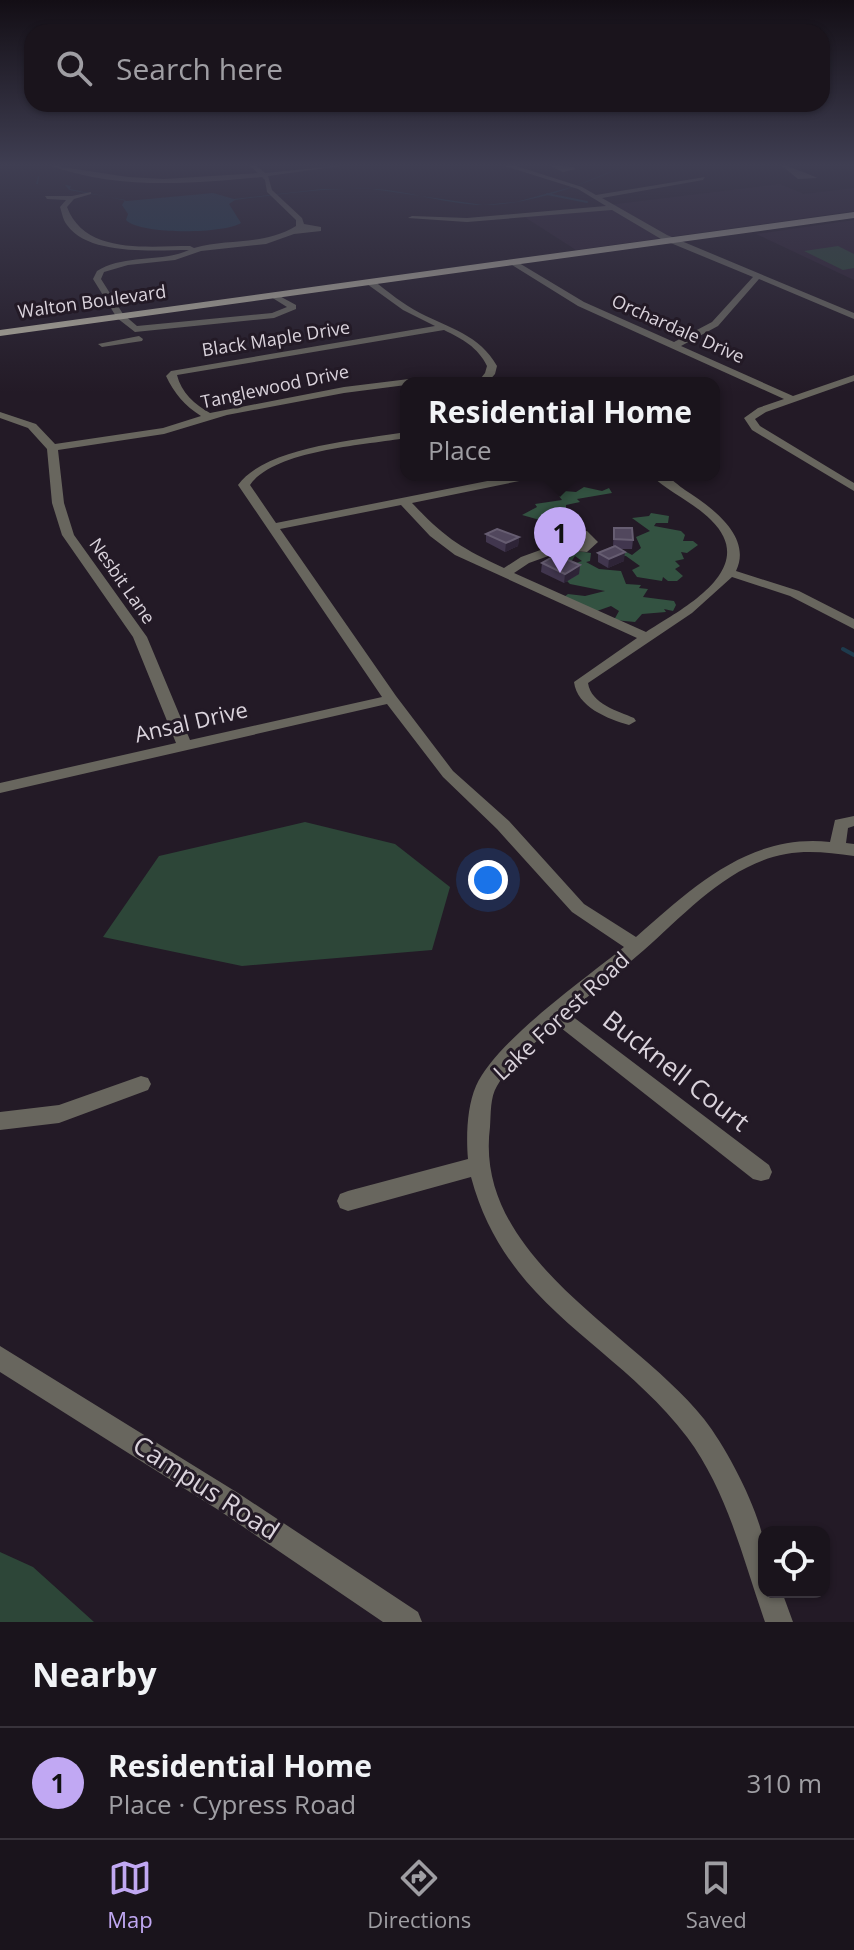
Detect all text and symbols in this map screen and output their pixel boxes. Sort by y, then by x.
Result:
search box [24,24,830,112]
icon: search [52,46,96,90]
text: Search here [116,48,283,89]
street label: Walton Boulevard [16,279,168,323]
street label: Orchardale Drive [608,288,749,368]
street label: Black Maple Drive [200,314,352,362]
street label: Tanglewood Drive [199,359,351,413]
popup [400,377,720,481]
text: Residential Home [428,391,692,432]
text: Place [428,432,492,468]
pin: 1 [534,507,586,573]
street label: Nesbit Lane [84,533,161,628]
street label: Ansal Drive [131,693,250,749]
your location [468,860,508,900]
street label: Lake Forest Road [486,944,635,1086]
street label: Bucknell Court [596,1001,757,1139]
street label: Campus Road [126,1426,287,1548]
map controls [758,1526,830,1598]
button: locate [758,1526,830,1598]
text: Nearby [32,1651,157,1697]
text: Residential Home [108,1745,372,1786]
text: 1 [51,1765,65,1801]
text: 310 m [747,1765,822,1801]
text: Place · Cypress Road [108,1786,356,1822]
tab: Map [107,1856,153,1934]
tab: Directions [367,1856,471,1934]
tab: Saved [686,1856,747,1934]

